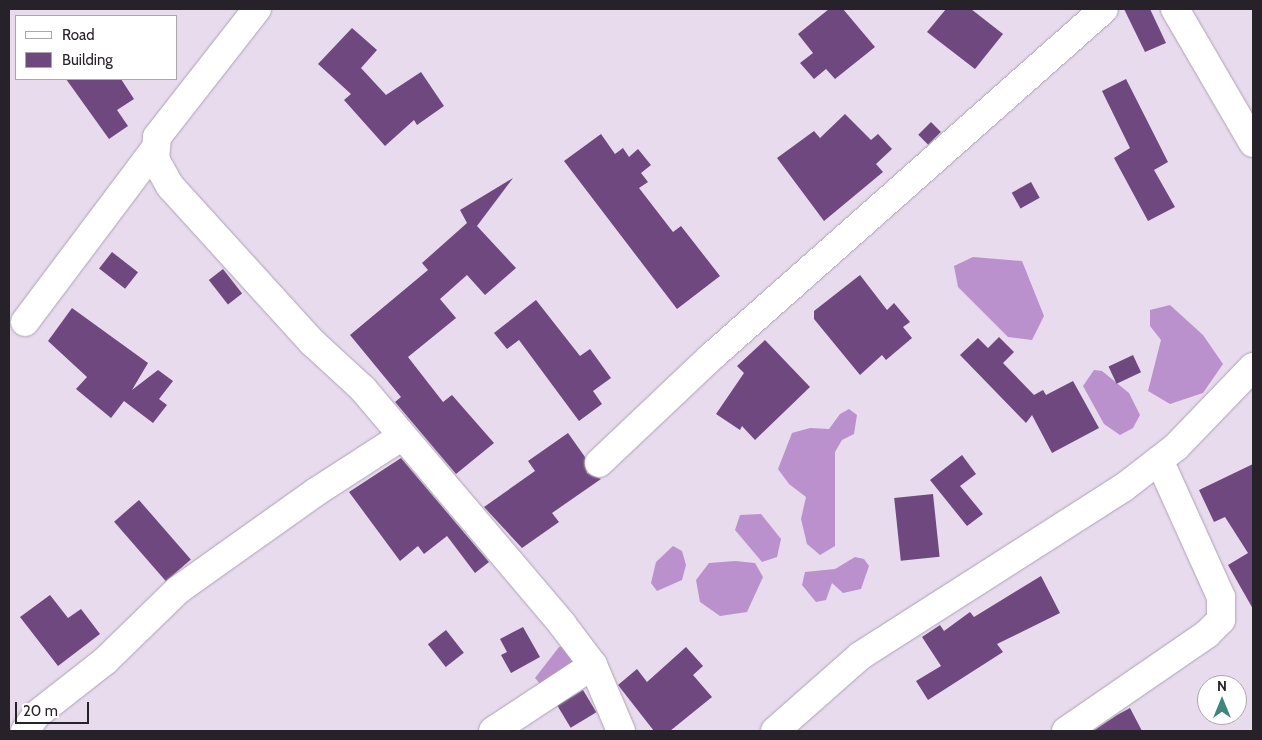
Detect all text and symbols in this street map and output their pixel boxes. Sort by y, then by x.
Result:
legend [15,15,178,80]
text: Road [62,26,95,44]
text: Building [62,51,113,69]
north arrow [1197,675,1247,725]
text: N [1217,677,1227,695]
scale bar [18,692,91,724]
text: 20 m [23,702,58,720]

